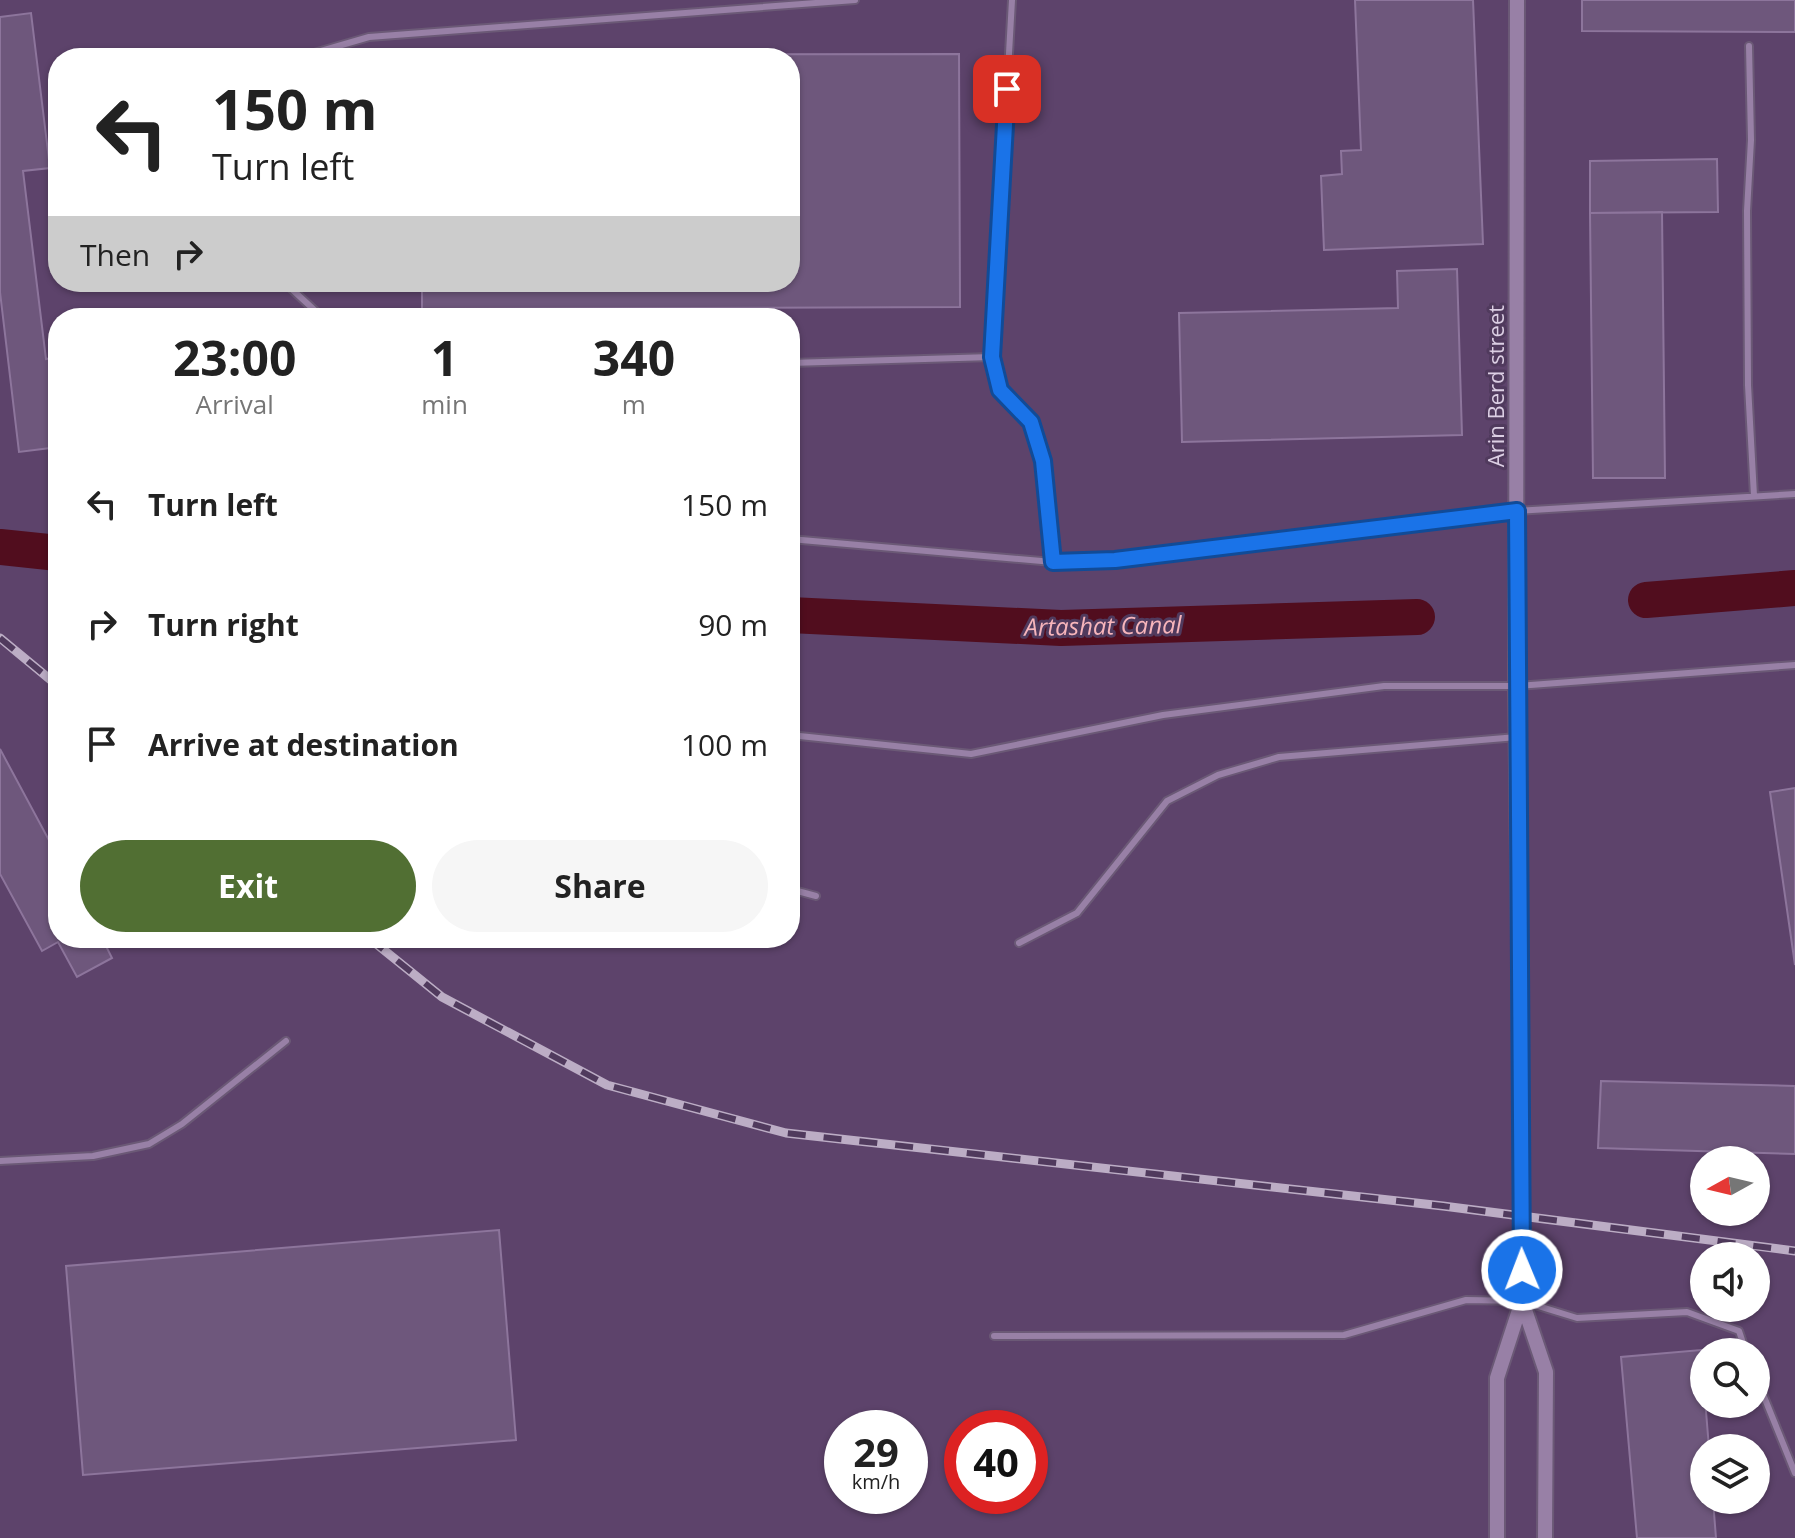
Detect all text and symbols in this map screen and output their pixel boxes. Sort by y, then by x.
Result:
pin [973,55,1041,123]
icon: arrive [985,67,1029,111]
text: 150 m [212,70,378,146]
icon: left [80,80,184,184]
text: Turn left [212,142,354,191]
icon: right [166,232,210,276]
text: Then [80,234,150,275]
street label: Arin Berd street [1480,305,1510,467]
text: 23:00 [173,325,296,390]
text: 1 [431,325,458,390]
text: 340 [593,325,675,390]
text: Arrival [195,386,274,422]
text: min [421,386,468,422]
text: m [622,386,646,422]
icon: left [80,482,124,526]
text: Turn left [148,484,278,525]
text: 150 m [681,484,768,525]
icon: right [80,602,124,646]
text: Turn right [148,604,299,645]
text: 90 m [698,604,768,645]
water label: Artashat Canal [1022,607,1183,643]
icon: arrive [80,722,124,766]
text: Arrive at destination [148,724,459,765]
text: 100 m [681,724,768,765]
button: Exit [80,840,416,932]
button: Share [432,840,768,932]
north arrow [1690,1146,1770,1226]
map controls [1690,1146,1770,1514]
position arrow [1480,1228,1564,1312]
button: sound [1690,1242,1770,1322]
button: search [1690,1338,1770,1418]
speed limit sign: 40 [944,1410,1048,1514]
text: 29 [853,1424,899,1479]
button: layers [1690,1434,1770,1514]
text: km/h [852,1468,900,1495]

